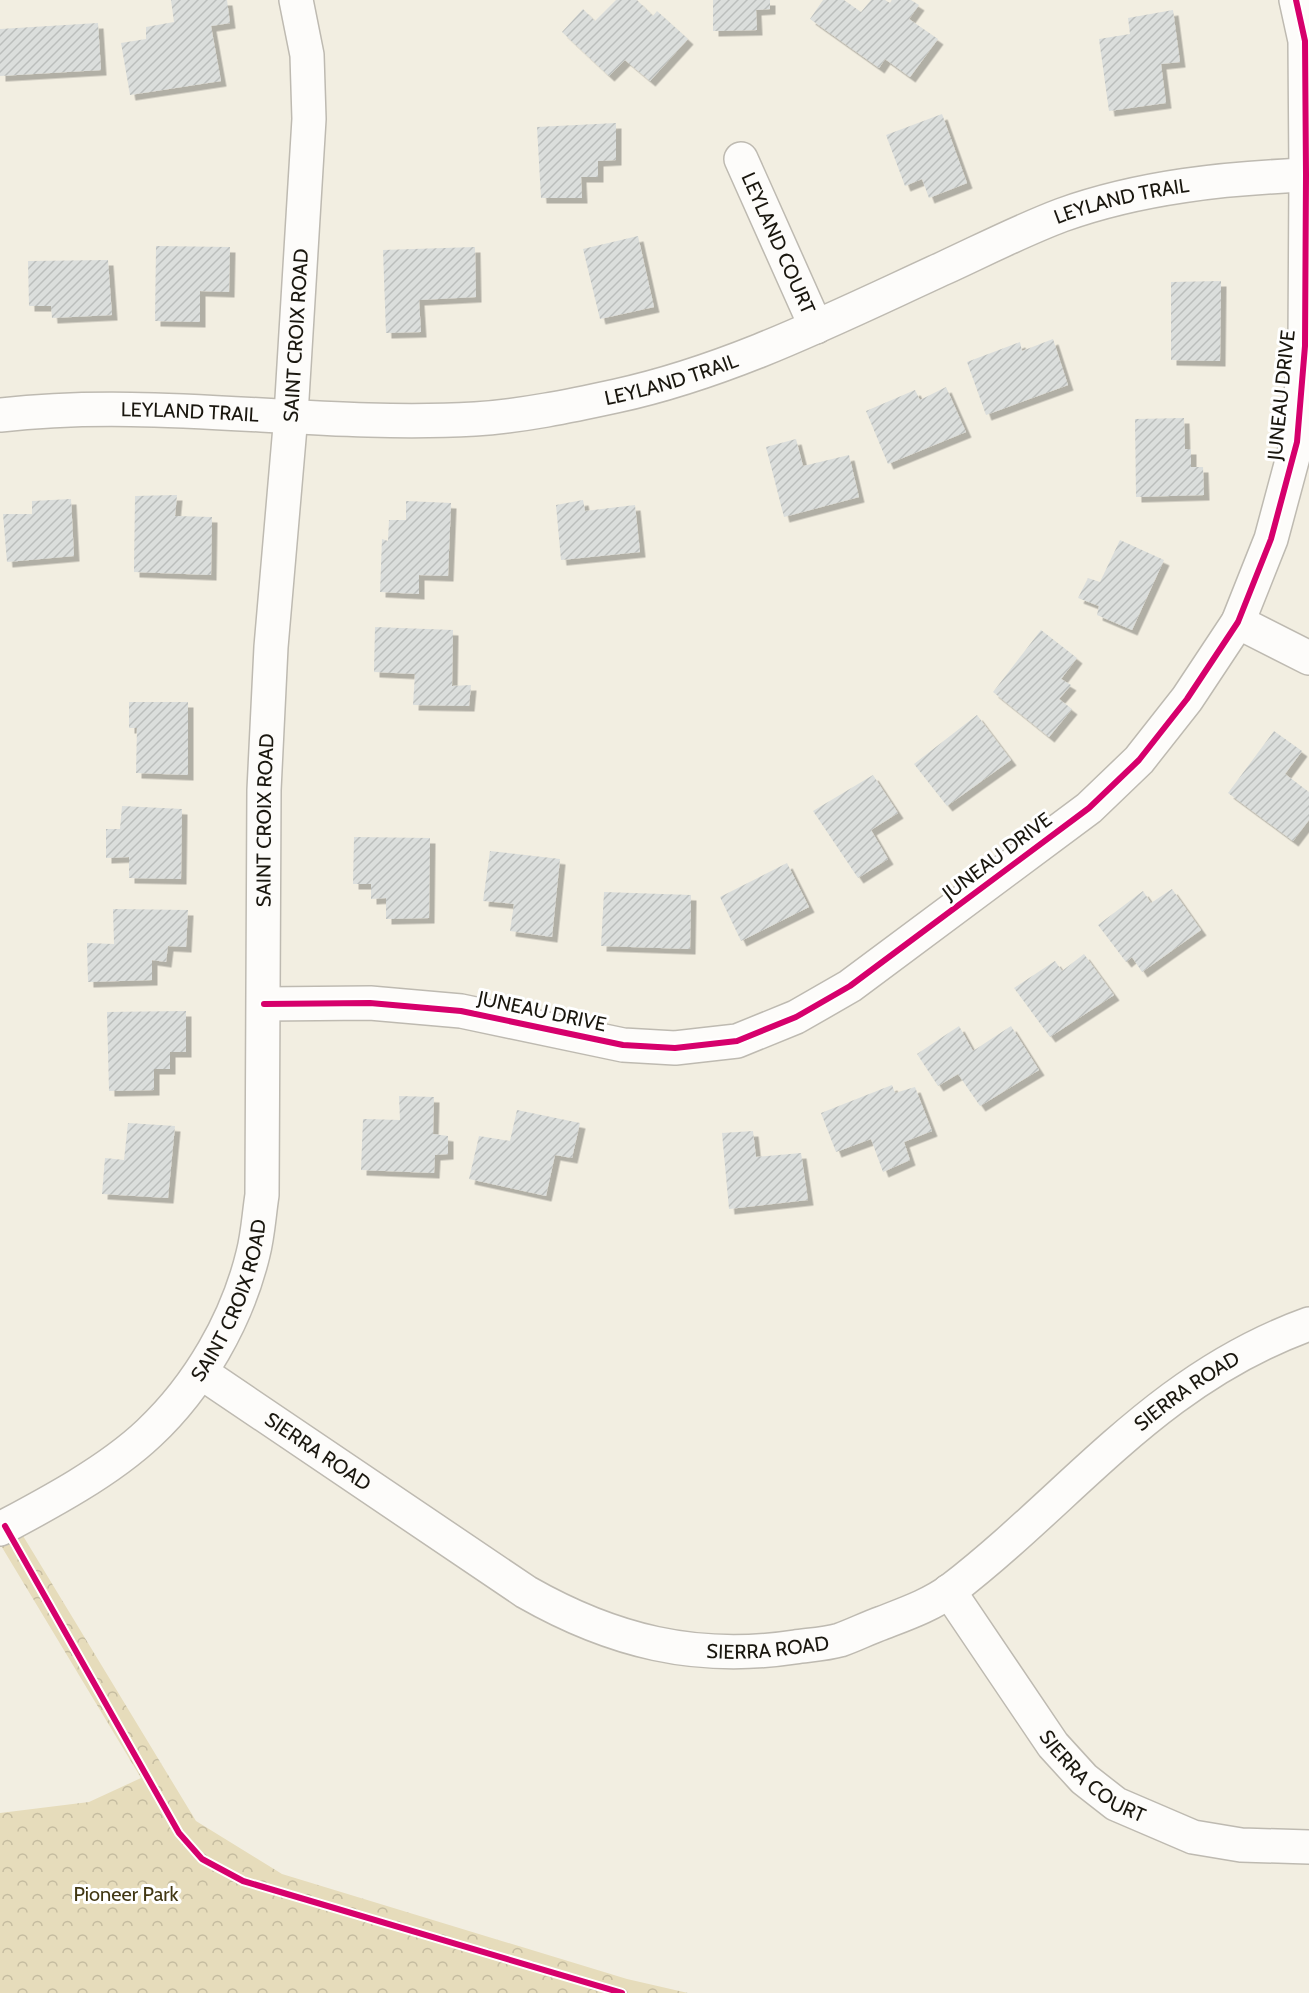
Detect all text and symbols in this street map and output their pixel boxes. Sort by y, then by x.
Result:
street label: LEYLAND COURT [736,169,821,318]
street label: LEYLAND TRAIL [1050,173,1190,229]
street label: SAINT CROIX ROAD [278,248,313,423]
street label: JUNEAU DRIVE [1262,329,1300,462]
street label: LEYLAND TRAIL [602,348,741,410]
street label: LEYLAND TRAIL [121,397,259,427]
street label: SAINT CROIX ROAD [251,733,279,907]
street label: JUNEAU DRIVE [937,807,1056,906]
street label: JUNEAU DRIVE [475,985,608,1036]
street label: SAINT CROIX ROAD [186,1218,271,1386]
street label: SIERRA ROAD [1129,1346,1244,1436]
street label: SIERRA ROAD [260,1407,376,1496]
street label: SIERRA ROAD [706,1631,831,1664]
street label: SIERRA COURT [1034,1725,1150,1827]
park label: Pioneer Park [73,1882,179,1906]

